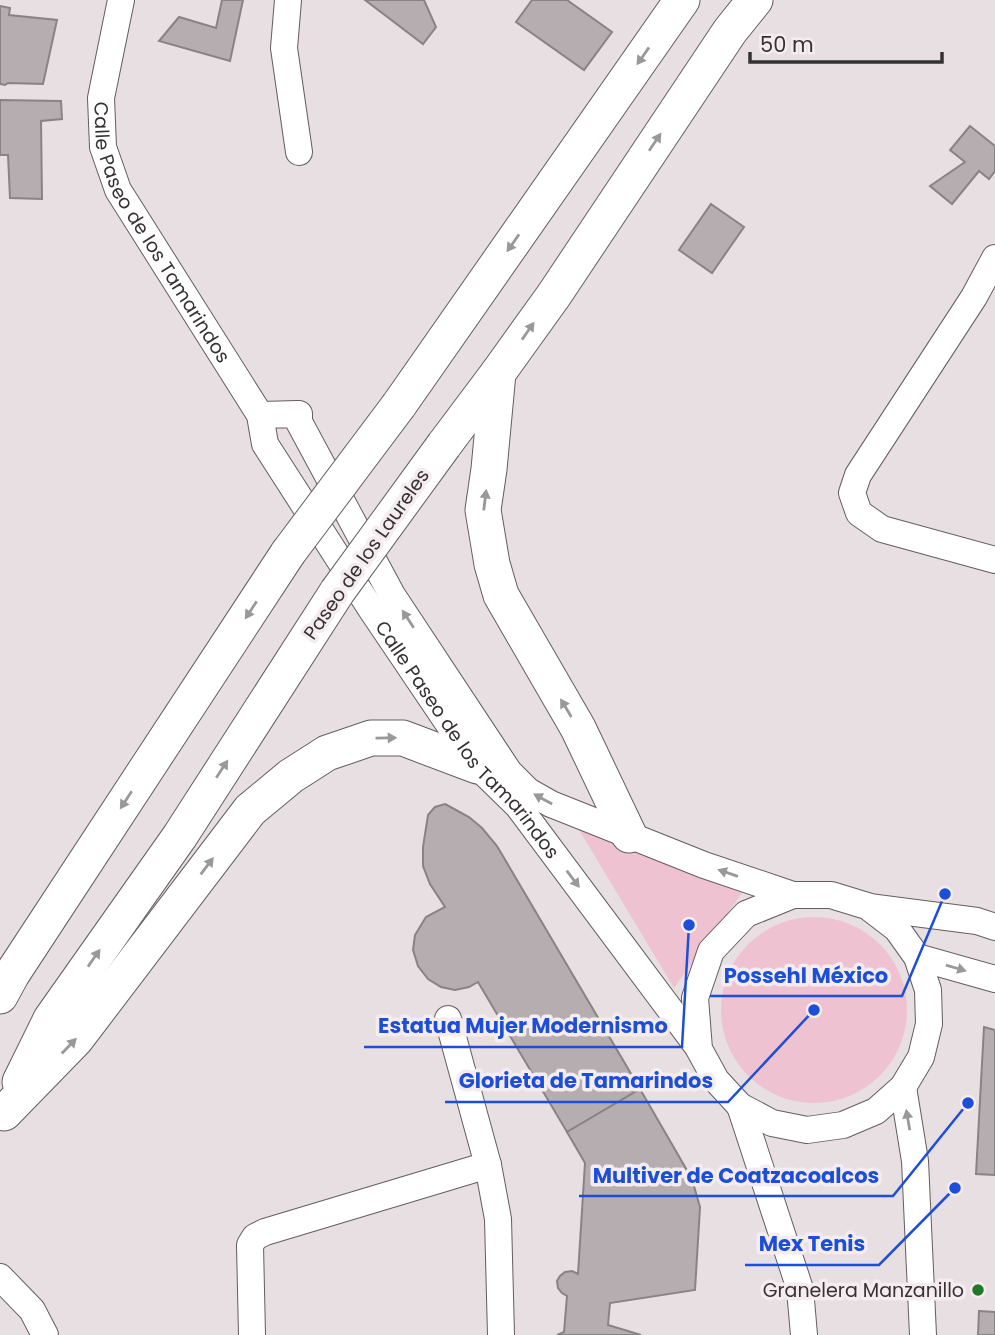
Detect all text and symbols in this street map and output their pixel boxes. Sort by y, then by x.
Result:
scale bar [750,21,942,65]
text: 50 m [760,30,814,59]
one-way arrow [636,47,650,65]
street label: Calle Paseo de los Tamarindos [87,101,237,368]
one-way arrow [649,133,662,152]
one-way arrow [506,234,520,252]
one-way arrow [521,322,535,340]
street label: Paseo de los Laureles [297,464,436,645]
one-way arrow [479,489,490,511]
one-way arrow [244,600,257,619]
one-way arrow [402,609,415,629]
street label: Calle Paseo de los Tamarindos [369,615,566,864]
one-way arrow [559,698,572,717]
one-way arrow [375,732,397,744]
one-way arrow [216,760,229,779]
one-way arrow [119,791,133,809]
one-way arrow [534,793,553,805]
one-way arrow [200,857,214,875]
one-way arrow [718,867,739,878]
one-way arrow [565,870,579,888]
one-way arrow [87,948,100,967]
callout: Possehl México [710,954,902,996]
text: Possehl México [724,961,888,990]
one-way arrow [946,964,967,974]
callout: Estatua Mujer Modernismo [364,1005,682,1047]
text: Estatua Mujer Modernismo [378,1011,668,1040]
one-way arrow [60,1038,77,1055]
callout: Glorieta de Tamarindos [445,1060,728,1102]
text: Glorieta de Tamarindos [459,1066,713,1095]
one-way arrow [902,1109,913,1131]
callout: Multiver de Coatzacoalcos [579,1154,893,1196]
text: Multiver de Coatzacoalcos [593,1161,879,1190]
callout: Mex Tenis [745,1223,879,1265]
text: Mex Tenis [759,1229,865,1258]
place label: Granelera Manzanillo [763,1277,964,1304]
marker: Granelera Manzanillo [970,1282,986,1298]

